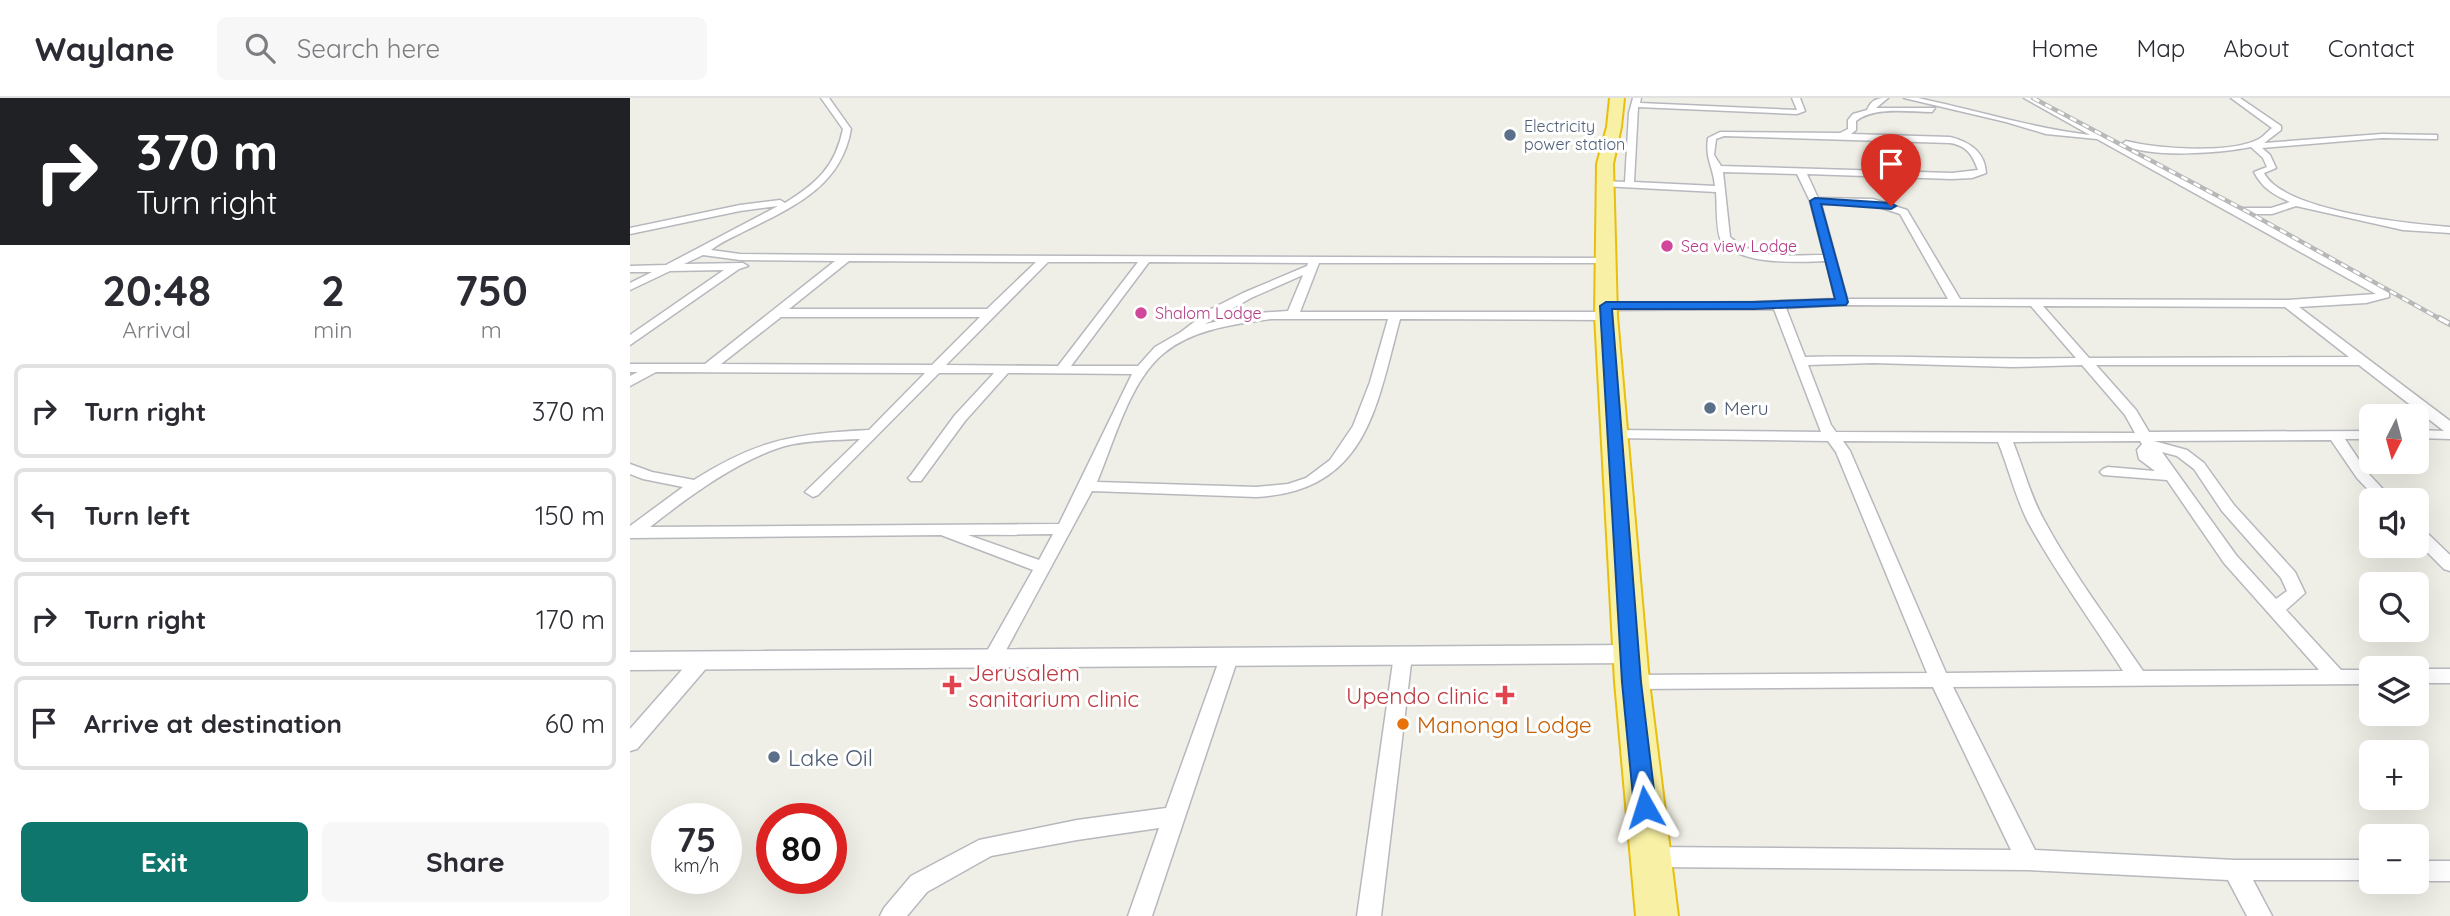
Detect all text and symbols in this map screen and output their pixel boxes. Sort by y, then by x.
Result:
search box [217,17,707,80]
text: Waylane [35,28,175,69]
icon: search [241,29,279,67]
text: Search here [297,32,440,65]
text: Home [2031,33,2098,63]
text: Map [2136,33,2185,63]
text: About [2223,33,2290,63]
text: Contact [2328,33,2415,63]
place label: Electricity power station [1524,116,1625,154]
text: 370 m [136,121,278,182]
icon: right [21,126,112,217]
marker: Electricity power station [1502,127,1518,143]
pin [1861,134,1921,206]
icon: arrive [1872,145,1910,183]
text: Turn right [136,182,277,222]
place label: Sea view Lodge [1681,236,1797,256]
marker: Sea view Lodge [1659,238,1675,254]
text: 20:48 [102,264,211,317]
text: 2 [321,264,345,317]
text: 750 [455,264,528,317]
place label: Shalom Lodge [1155,303,1262,323]
marker: Shalom Lodge [1133,305,1149,321]
text: Arrival [122,315,191,344]
text: min [313,315,353,344]
text: m [481,315,502,344]
icon: right [25,392,63,430]
text: Turn right [84,395,206,428]
text: 370 m [532,395,605,428]
place label: Meru [1724,396,1769,420]
marker: Meru [1702,400,1718,416]
north arrow [2359,404,2429,474]
map controls [2359,404,2429,894]
button: sound [2359,488,2429,558]
icon: left [25,496,63,534]
text: Turn left [84,499,191,532]
text: 150 m [535,499,605,532]
button: search [2359,572,2429,642]
icon: right [25,600,63,638]
text: Turn right [84,603,206,636]
text: 170 m [536,603,605,636]
button: layers [2359,656,2429,726]
place label: Jerusalem sanitarium clinic [968,658,1139,713]
marker: Jerusalem sanitarium clinic [942,675,962,695]
place label: Upendo clinic [1346,681,1489,710]
marker: Upendo clinic [1495,685,1515,705]
icon: arrive [25,704,63,742]
text: Arrive at destination [84,707,342,740]
text: 60 m [545,707,605,740]
place label: Manonga Lodge [1417,710,1592,739]
marker: Manonga Lodge [1395,716,1411,732]
button: + [2359,740,2429,810]
place label: Lake Oil [788,743,873,772]
marker: Lake Oil [766,749,782,765]
position arrow [1608,770,1682,844]
speed limit sign: 80 [756,803,847,894]
text: 75 [677,817,716,861]
button: Exit [21,822,308,902]
button: Share [322,822,609,902]
button: − [2359,824,2429,894]
text: km/h [674,854,719,877]

